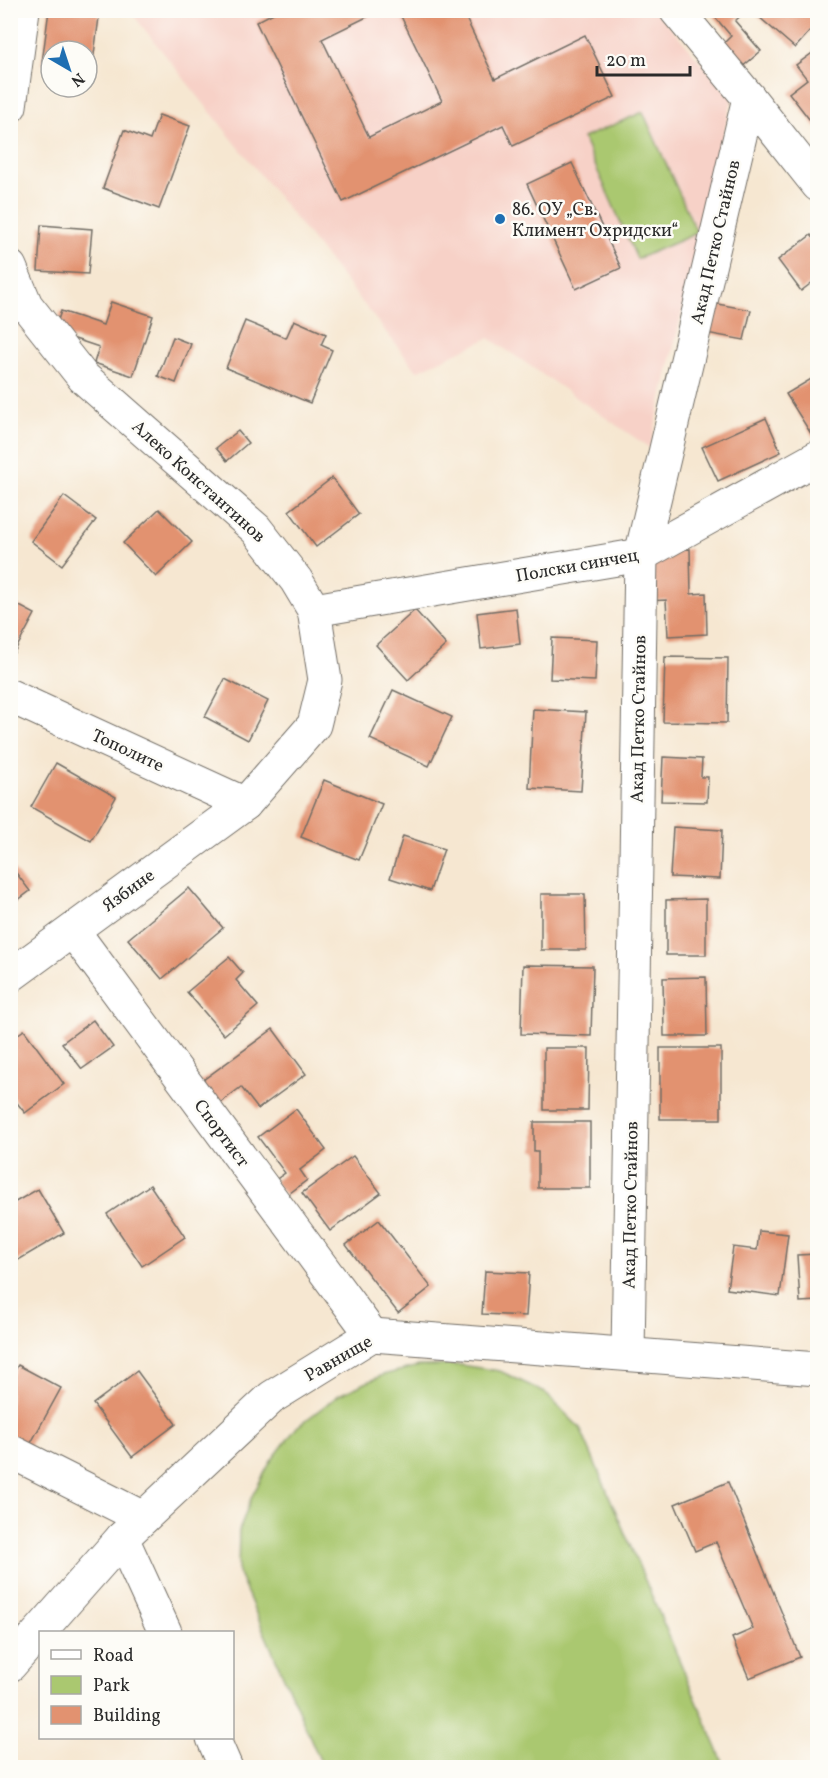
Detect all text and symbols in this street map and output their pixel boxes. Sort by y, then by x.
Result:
north arrow [39,39,99,99]
scale bar [597,39,690,77]
text: 20 m [606,49,646,74]
text: N [65,67,89,92]
street label: Акад Петко Стайнов [685,158,748,327]
place label: 86. ОУ „Св. Климент Охридски“ [512,198,679,244]
marker: 86. ОУ „Св. Климент Охридски“ [493,212,507,226]
street label: Алеко Константинов [126,415,270,549]
street label: Полски синчец [514,543,641,590]
street label: Акад Петко Стайнов [626,635,653,803]
street label: Тополите [87,724,168,779]
street label: Язбине [98,864,160,919]
street label: Спортист [187,1095,255,1173]
street label: Акад Петко Стайнов [618,1121,645,1289]
street label: Равнище [300,1330,377,1389]
legend [39,1631,234,1739]
text: Road [93,1644,134,1669]
text: Park [93,1674,130,1699]
text: Building [93,1704,161,1729]

